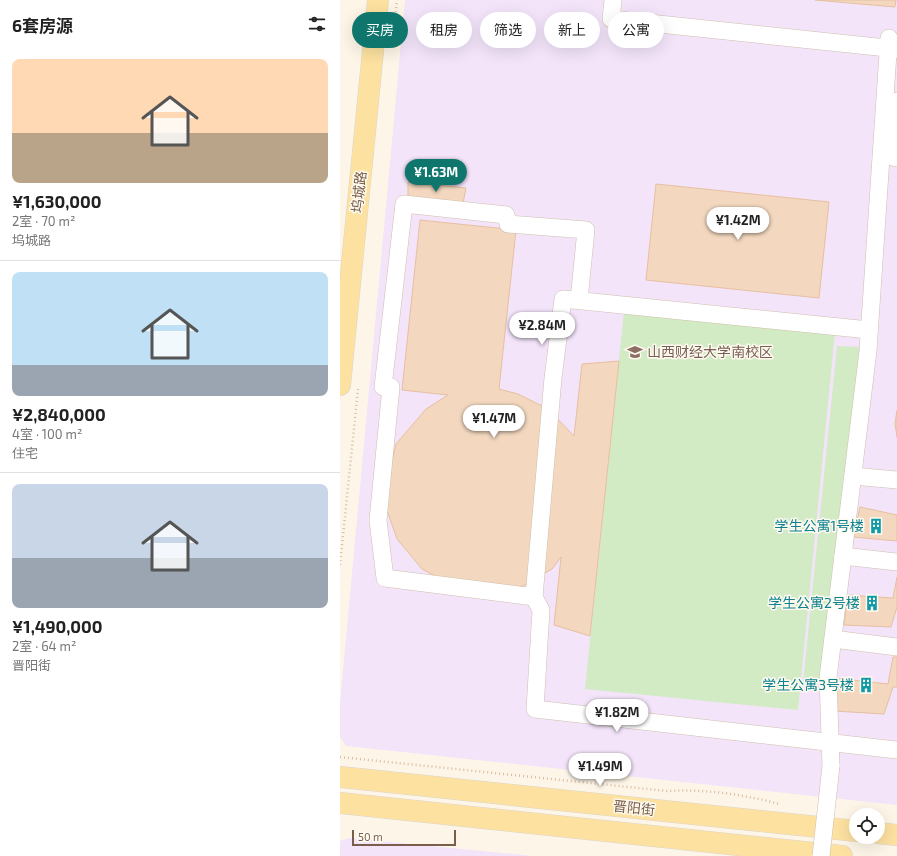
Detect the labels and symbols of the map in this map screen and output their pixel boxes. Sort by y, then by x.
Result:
pin: ¥1.63M [403,159,469,193]
street label: 坞城路 [348,170,369,214]
pin: ¥1.42M [705,207,771,241]
pin: ¥2.84M [509,312,575,346]
school or university icon: 山西财经大学南校区 [626,343,644,361]
place label: 山西财经大学南校区 [647,343,773,360]
pin: ¥1.47M [461,405,527,439]
place label: 学生公寓1号楼 [774,517,864,534]
building icon: 学生公寓1号楼 [867,517,885,535]
place label: 学生公寓2号楼 [768,594,860,611]
building icon: 学生公寓2号楼 [863,594,881,612]
place label: 学生公寓3号楼 [762,676,854,693]
building icon: 学生公寓3号楼 [857,676,875,694]
pin: ¥1.82M [584,699,650,733]
pin: ¥1.49M [567,753,633,787]
street label: 晋阳街 [612,797,656,818]
scale bar [352,828,456,847]

